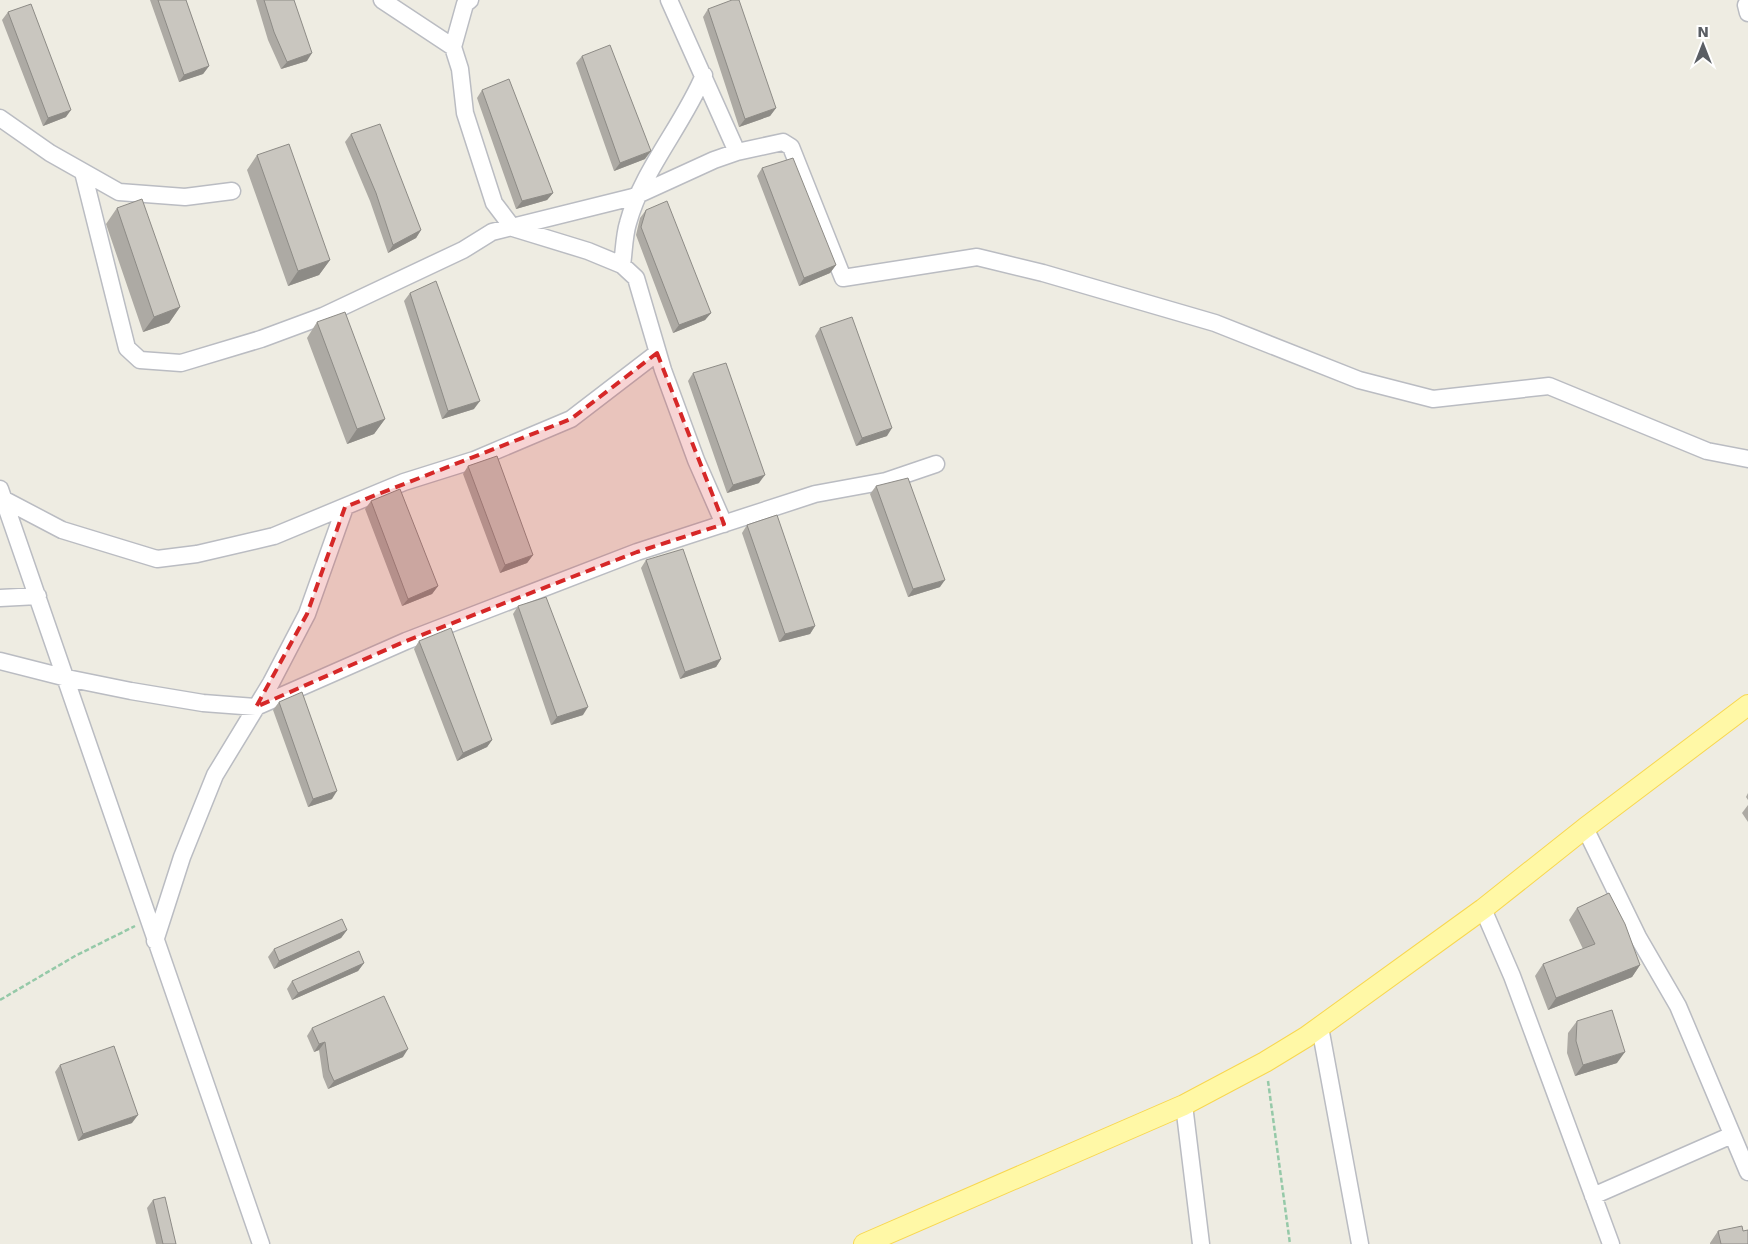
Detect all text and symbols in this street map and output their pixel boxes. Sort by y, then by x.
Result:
north arrow [1678,20,1728,70]
text: N [1697,24,1709,40]

